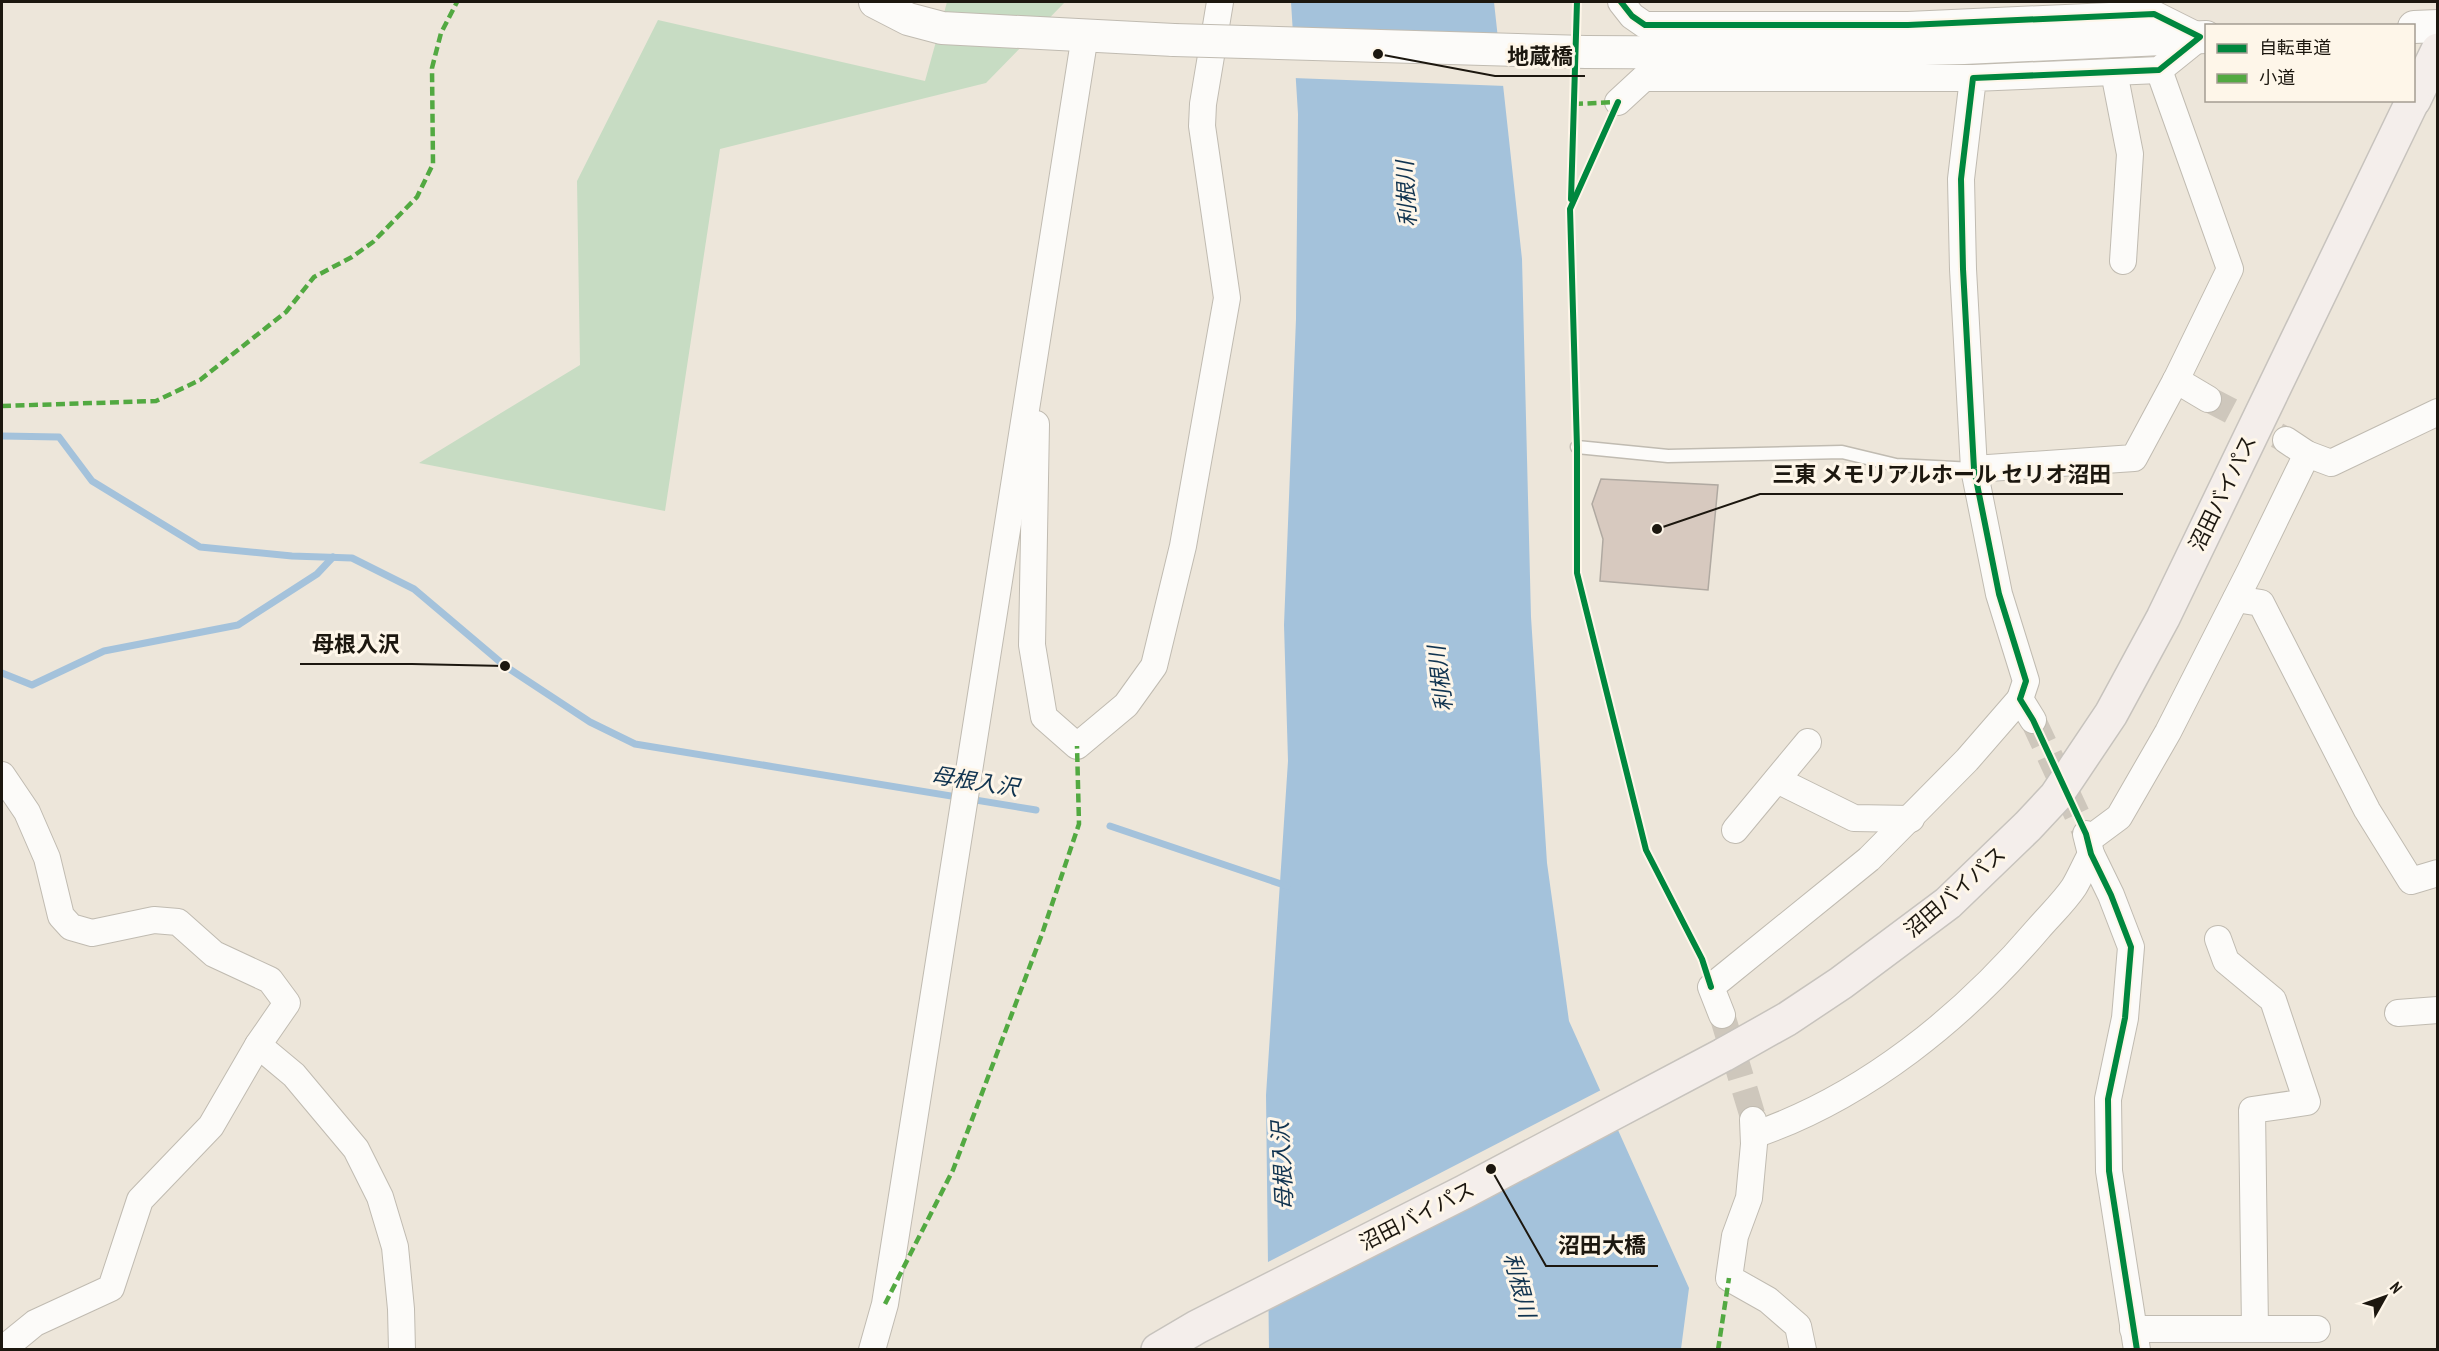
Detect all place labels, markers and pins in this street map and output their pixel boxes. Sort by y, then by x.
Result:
callout: 地蔵橋 [1495,36,1585,76]
callout: 三東 メモリアルホール セリオ沼田 [1760,454,2123,494]
callout: 母根入沢 [300,624,412,664]
callout: 沼田大橋 [1546,1226,1658,1266]

